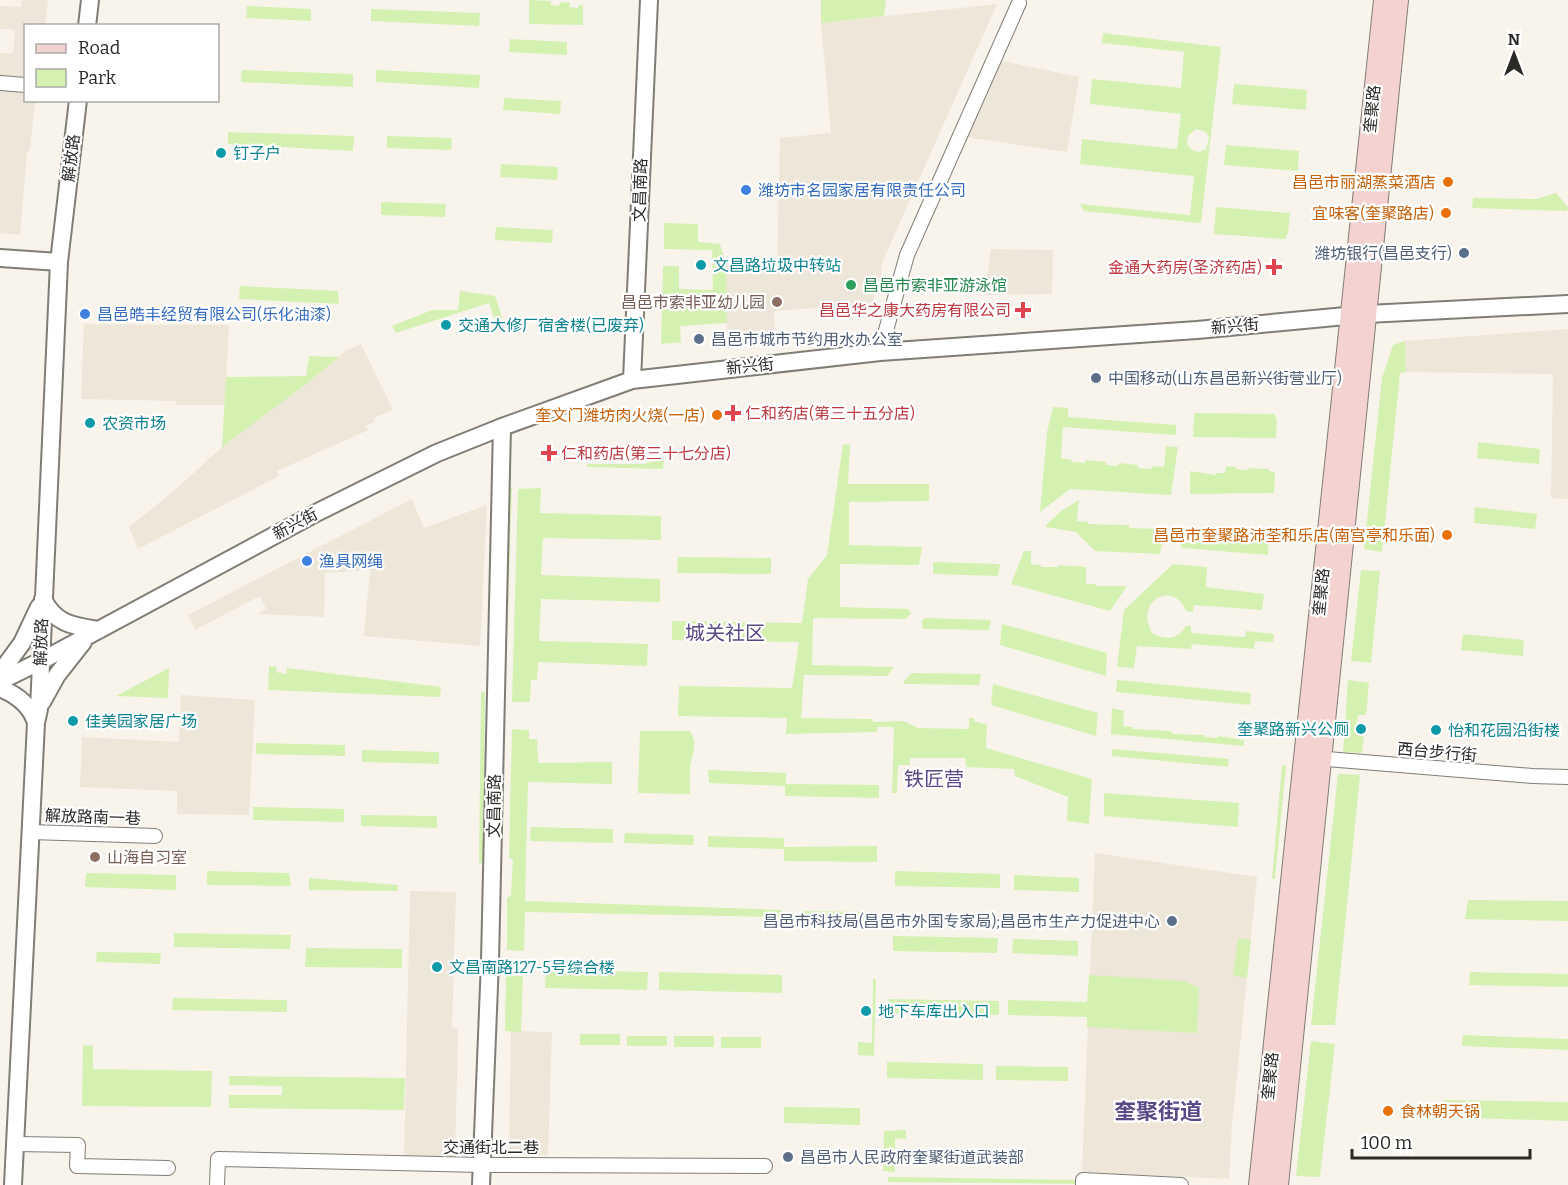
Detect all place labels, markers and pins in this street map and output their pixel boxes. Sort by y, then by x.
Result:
place label: 钉子户 [233,144,281,163]
marker: 钉子户 [214,146,228,160]
place label: 昌邑市丽湖蒸菜酒店 [1292,173,1436,192]
marker: 昌邑市丽湖蒸菜酒店 [1441,175,1455,189]
place label: 潍坊市名园家居有限责任公司 [758,181,966,200]
marker: 潍坊市名园家居有限责任公司 [739,183,753,197]
place label: 宜味客(奎聚路店) [1312,204,1434,223]
marker: 宜味客(奎聚路店) [1439,206,1453,220]
place label: 潍坊银行(昌邑支行) [1314,244,1452,263]
marker: 潍坊银行(昌邑支行) [1457,246,1471,260]
place label: 文昌路垃圾中转站 [713,256,841,275]
marker: 文昌路垃圾中转站 [694,258,708,272]
place label: 金通大药房(圣济药店) [1108,258,1262,277]
marker: 金通大药房(圣济药店) [1267,260,1281,274]
place label: 昌邑市索非亚游泳馆 [863,276,1007,295]
marker: 昌邑市索非亚游泳馆 [844,278,858,292]
place label: 昌邑市索非亚幼儿园 [621,293,765,312]
marker: 昌邑市索非亚幼儿园 [770,295,784,309]
place label: 昌邑华之康大药房有限公司 [819,301,1011,320]
marker: 昌邑华之康大药房有限公司 [1016,303,1030,317]
place label: 昌邑皓丰经贸有限公司(乐化油漆) [97,305,331,324]
marker: 昌邑皓丰经贸有限公司(乐化油漆) [78,307,92,321]
place label: 交通大修厂宿舍楼(已废弃) [458,316,644,335]
marker: 交通大修厂宿舍楼(已废弃) [439,318,453,332]
place label: 昌邑市城市节约用水办公室 [711,330,903,349]
marker: 昌邑市城市节约用水办公室 [692,332,706,346]
place label: 中国移动(山东昌邑新兴街营业厅) [1108,369,1342,388]
marker: 中国移动(山东昌邑新兴街营业厅) [1089,371,1103,385]
place label: 仁和药店(第三十五分店) [745,404,915,423]
place label: 奎文门潍坊肉火烧(一店) [535,406,705,425]
marker: 仁和药店(第三十五分店) [726,406,740,420]
marker: 奎文门潍坊肉火烧(一店) [710,408,724,422]
place label: 农资市场 [102,414,166,433]
marker: 农资市场 [83,416,97,430]
place label: 仁和药店(第三十七分店) [561,444,731,463]
marker: 仁和药店(第三十七分店) [542,446,556,460]
place label: 昌邑市奎聚路沛荃和乐店(南宫亭和乐面) [1153,526,1435,545]
marker: 昌邑市奎聚路沛荃和乐店(南宫亭和乐面) [1440,528,1454,542]
place label: 渔具网绳 [319,552,383,571]
marker: 渔具网绳 [300,554,314,568]
place label: 佳美园家居广场 [85,712,197,731]
marker: 佳美园家居广场 [66,714,80,728]
place label: 奎聚路新兴公厕 [1237,720,1349,739]
place label: 怡和花园沿街楼 [1448,721,1560,740]
marker: 奎聚路新兴公厕 [1354,722,1368,736]
marker: 怡和花园沿街楼 [1429,723,1443,737]
place label: 山海自习室 [107,848,187,867]
marker: 山海自习室 [88,850,102,864]
place label: 昌邑市科技局(昌邑市外国专家局);昌邑市生产力促进中心 [763,912,1160,931]
marker: 昌邑市科技局(昌邑市外国专家局);昌邑市生产力促进中心 [1165,914,1179,928]
place label: 文昌南路127-5号综合楼 [449,958,615,977]
marker: 文昌南路127-5号综合楼 [430,960,444,974]
place label: 地下车库出入口 [878,1002,990,1021]
marker: 地下车库出入口 [859,1004,873,1018]
place label: 食林朝天锅 [1400,1102,1480,1121]
marker: 食林朝天锅 [1381,1104,1395,1118]
place label: 昌邑市人民政府奎聚街道武装部 [800,1148,1024,1167]
marker: 昌邑市人民政府奎聚街道武装部 [781,1150,795,1164]

